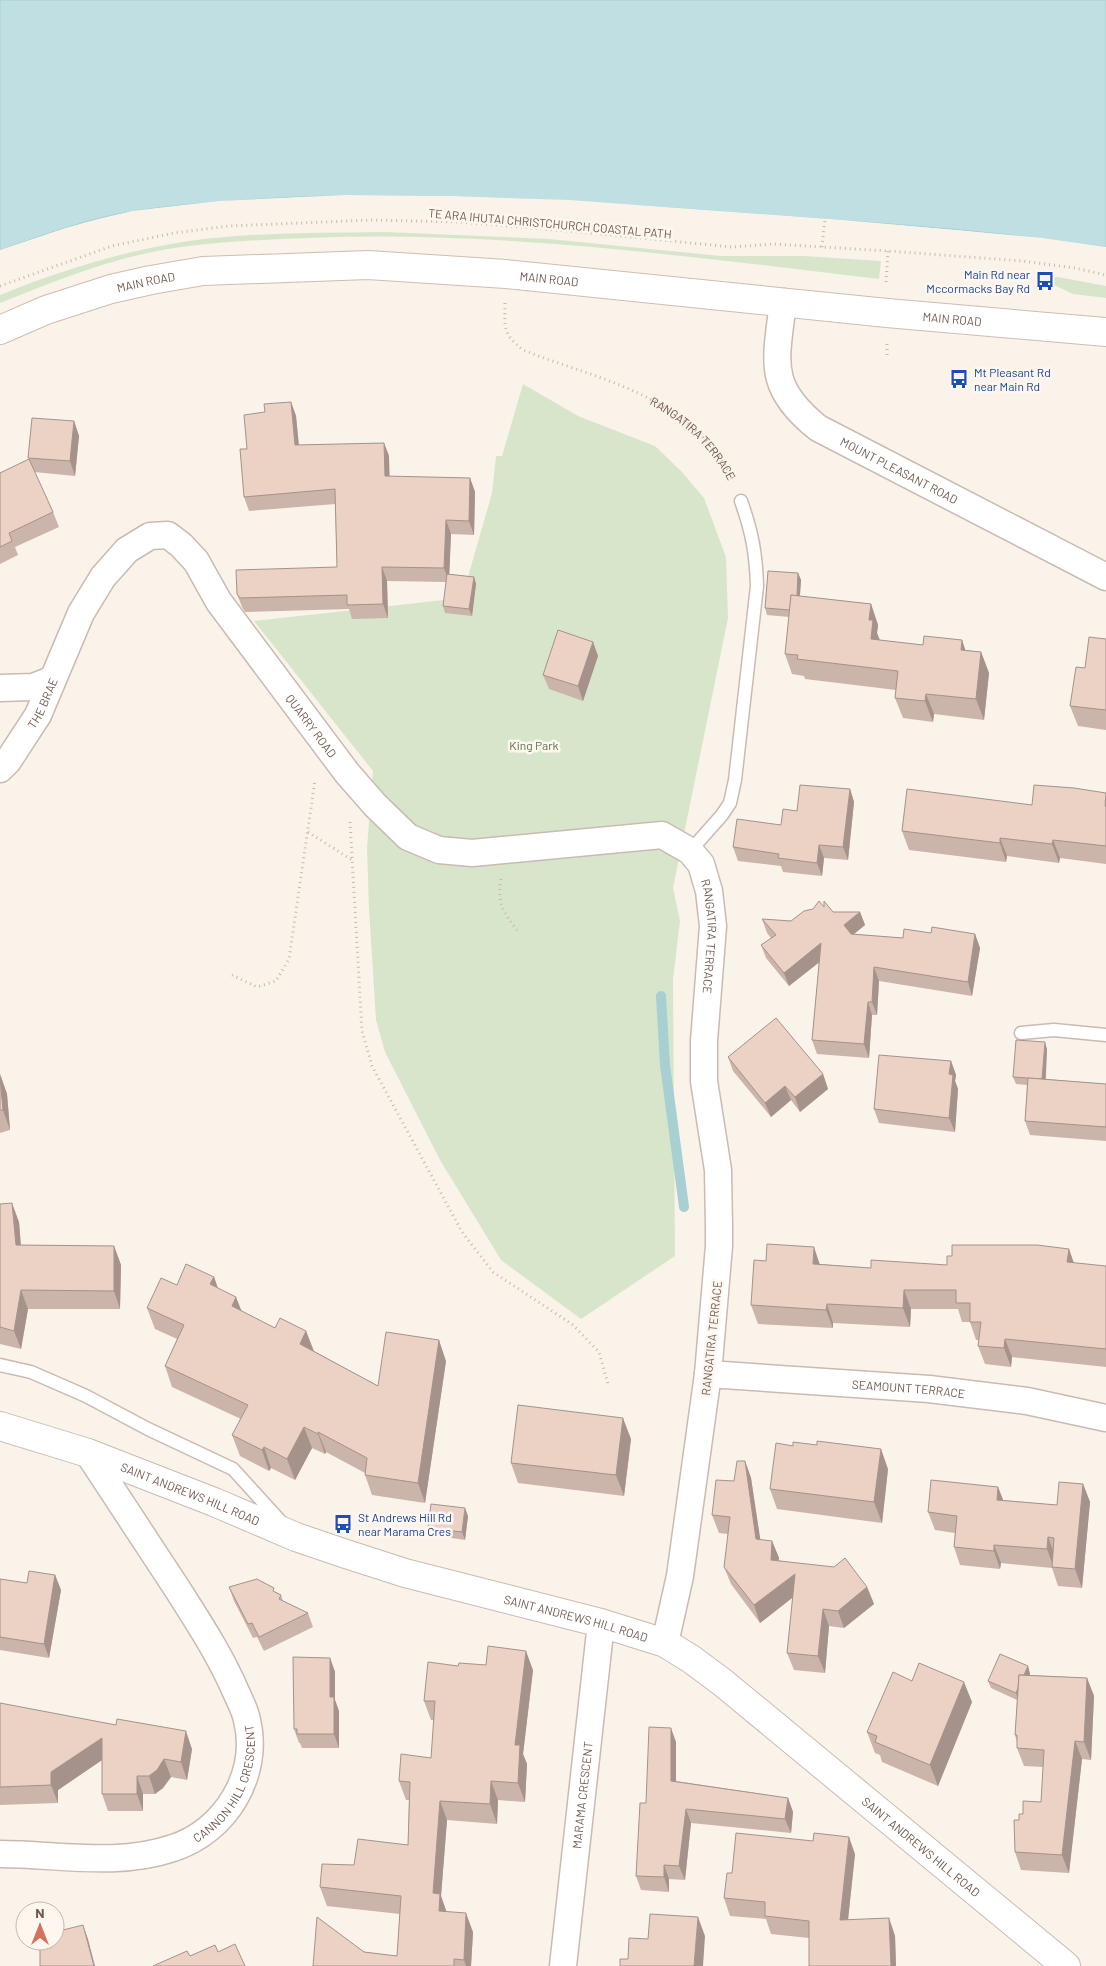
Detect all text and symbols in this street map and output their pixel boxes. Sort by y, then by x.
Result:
street label: TE ARA IHUTAI CHRISTCHURCH COASTAL PATH [428,205,672,241]
place label: Main Rd near Mccormacks Bay Rd [926,267,1031,295]
street label: MAIN ROAD [519,268,579,288]
street label: MAIN ROAD [115,269,176,295]
bus stop icon: Main Rd near Mccormacks Bay Rd [1034,270,1056,292]
street label: MAIN ROAD [922,309,982,328]
place label: Mt Pleasant Rd near Main Rd [974,365,1051,393]
bus stop icon: Mt Pleasant Rd near Main Rd [948,368,970,390]
street label: RANGATIRA TERRACE [648,393,739,482]
street label: MOUNT PLEASANT ROAD [838,434,960,506]
street label: THE BRAE [24,676,60,731]
street label: QUARRY ROAD [283,691,340,760]
park label: King Park [509,738,559,752]
street label: RANGATIRA TERRACE [699,877,720,994]
street label: RANGATIRA TERRACE [698,1280,724,1396]
street label: SEAMOUNT TERRACE [851,1377,966,1400]
street label: SAINT ANDREWS HILL ROAD [119,1459,262,1528]
place label: St Andrews Hill Rd near Marama Cres [358,1510,452,1538]
bus stop icon: St Andrews Hill Rd near Marama Cres [332,1513,354,1535]
street label: SAINT ANDREWS HILL ROAD [503,1592,650,1644]
street label: CANNON HILL CRESCENT [190,1724,257,1845]
street label: MARAMA CRESCENT [569,1741,595,1849]
street label: SAINT ANDREWS HILL ROAD [859,1794,983,1899]
north arrow [15,1901,65,1951]
text: N [35,1904,45,1921]

